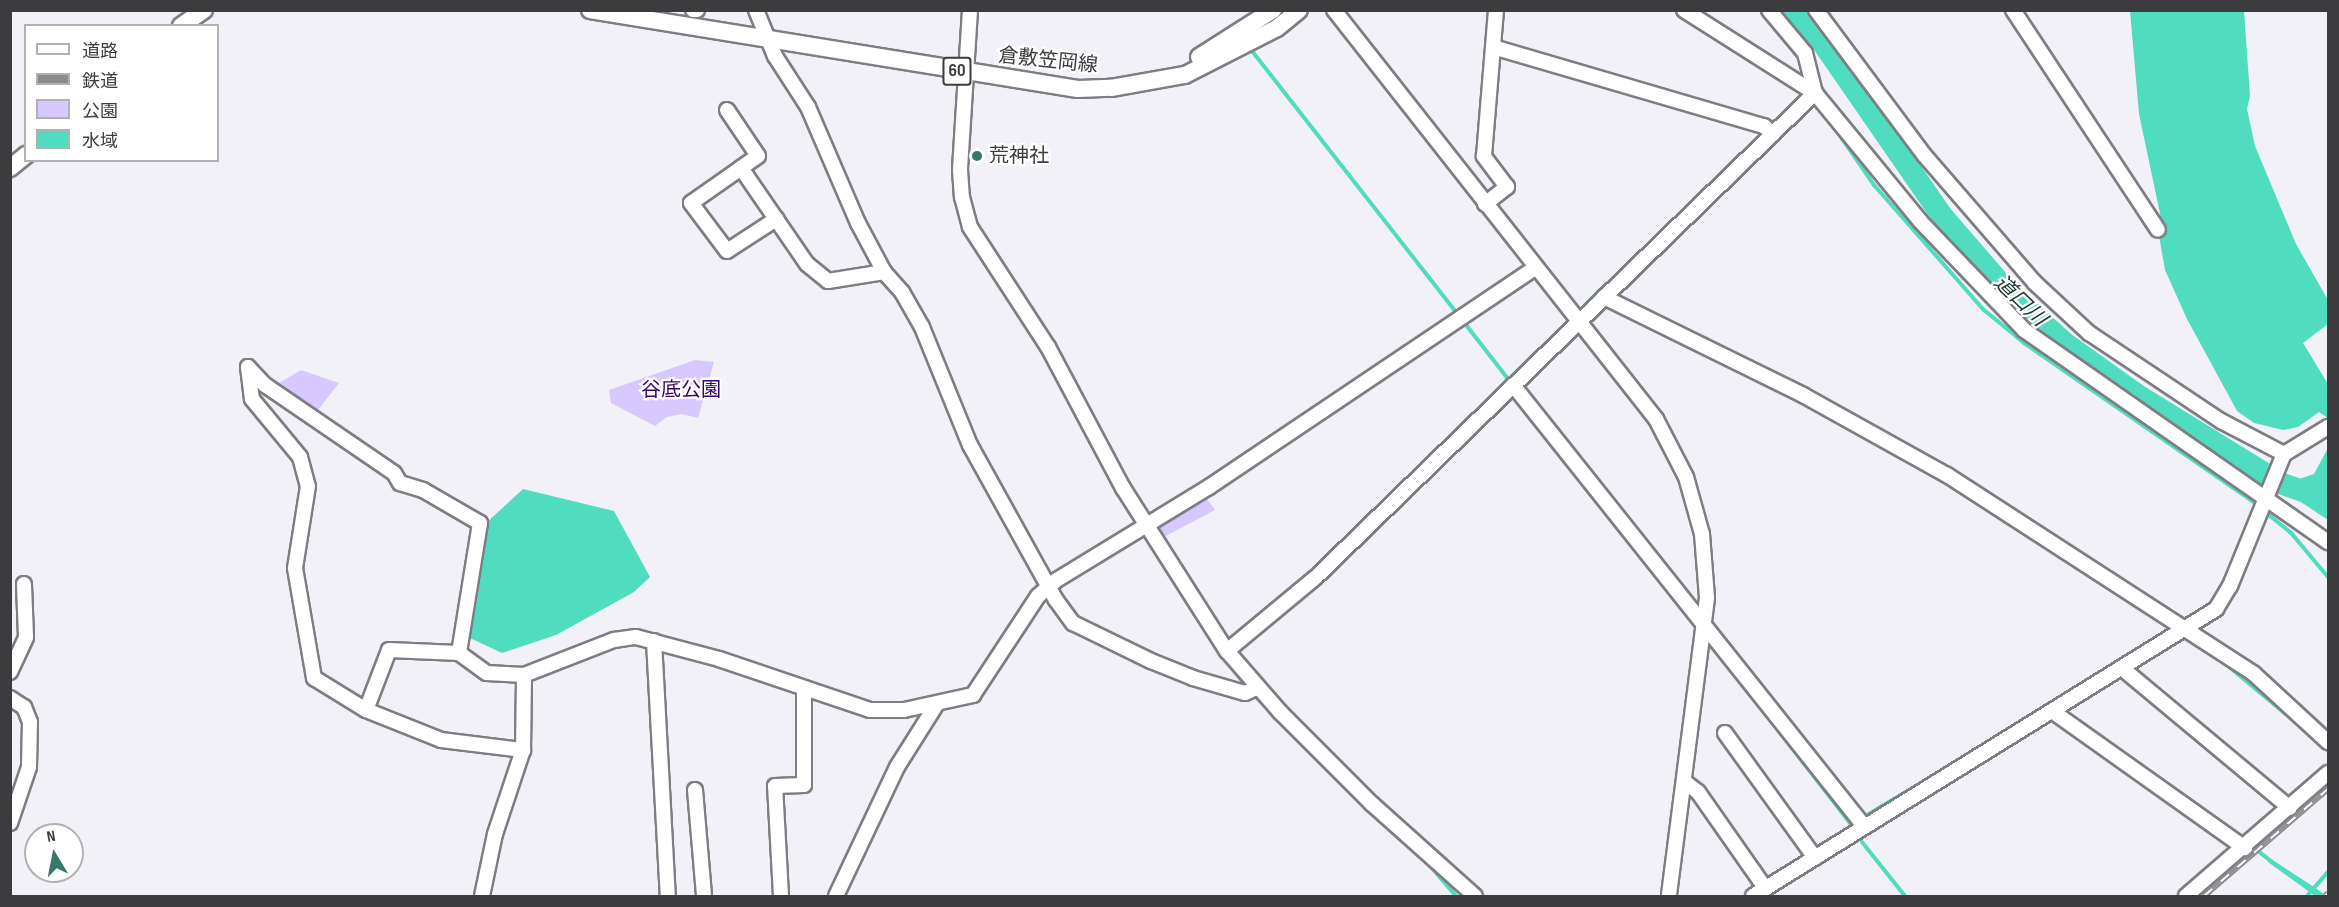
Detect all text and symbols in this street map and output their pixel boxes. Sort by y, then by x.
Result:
legend [24,24,219,162]
text: 道路 [82,41,118,62]
street label: 倉敷笠岡線 [997,44,1099,78]
road number: 60 [942,56,972,86]
text: 鉄道 [82,71,118,92]
text: 公園 [82,101,118,122]
text: 水域 [82,131,118,152]
place label: 荒神社 [989,144,1049,168]
marker: 荒神社 [970,149,984,163]
water label: 道口川 [1989,270,2051,332]
park label: 谷底公園 [641,378,721,402]
north arrow [24,823,84,883]
text: N [45,827,57,847]

